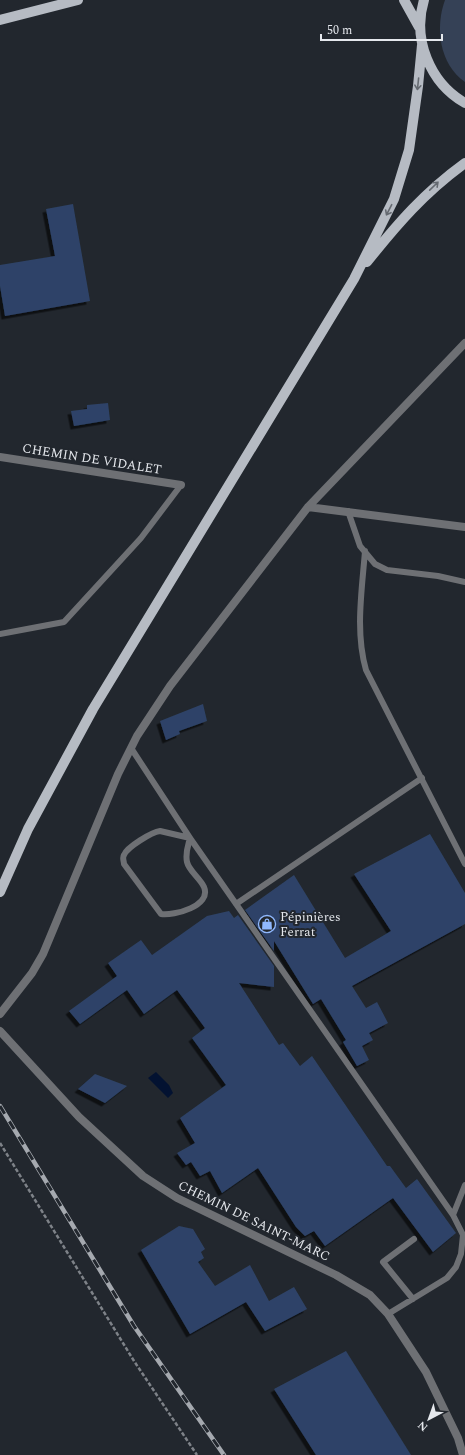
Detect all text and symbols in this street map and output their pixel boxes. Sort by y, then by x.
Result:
scale bar [321,16,442,42]
text: 50 m [327,21,352,40]
one-way arrow [414,77,422,90]
one-way arrow [429,181,439,191]
one-way arrow [384,204,392,216]
street label: CHEMIN DE VIDALET [21,438,163,480]
place label: Pépinières Ferrat [280,907,341,942]
shop icon: Pépinières Ferrat [257,914,277,934]
street label: CHEMIN DE SAINT-MARC [175,1175,333,1267]
north arrow [409,1399,449,1439]
text: N [414,1417,432,1436]

